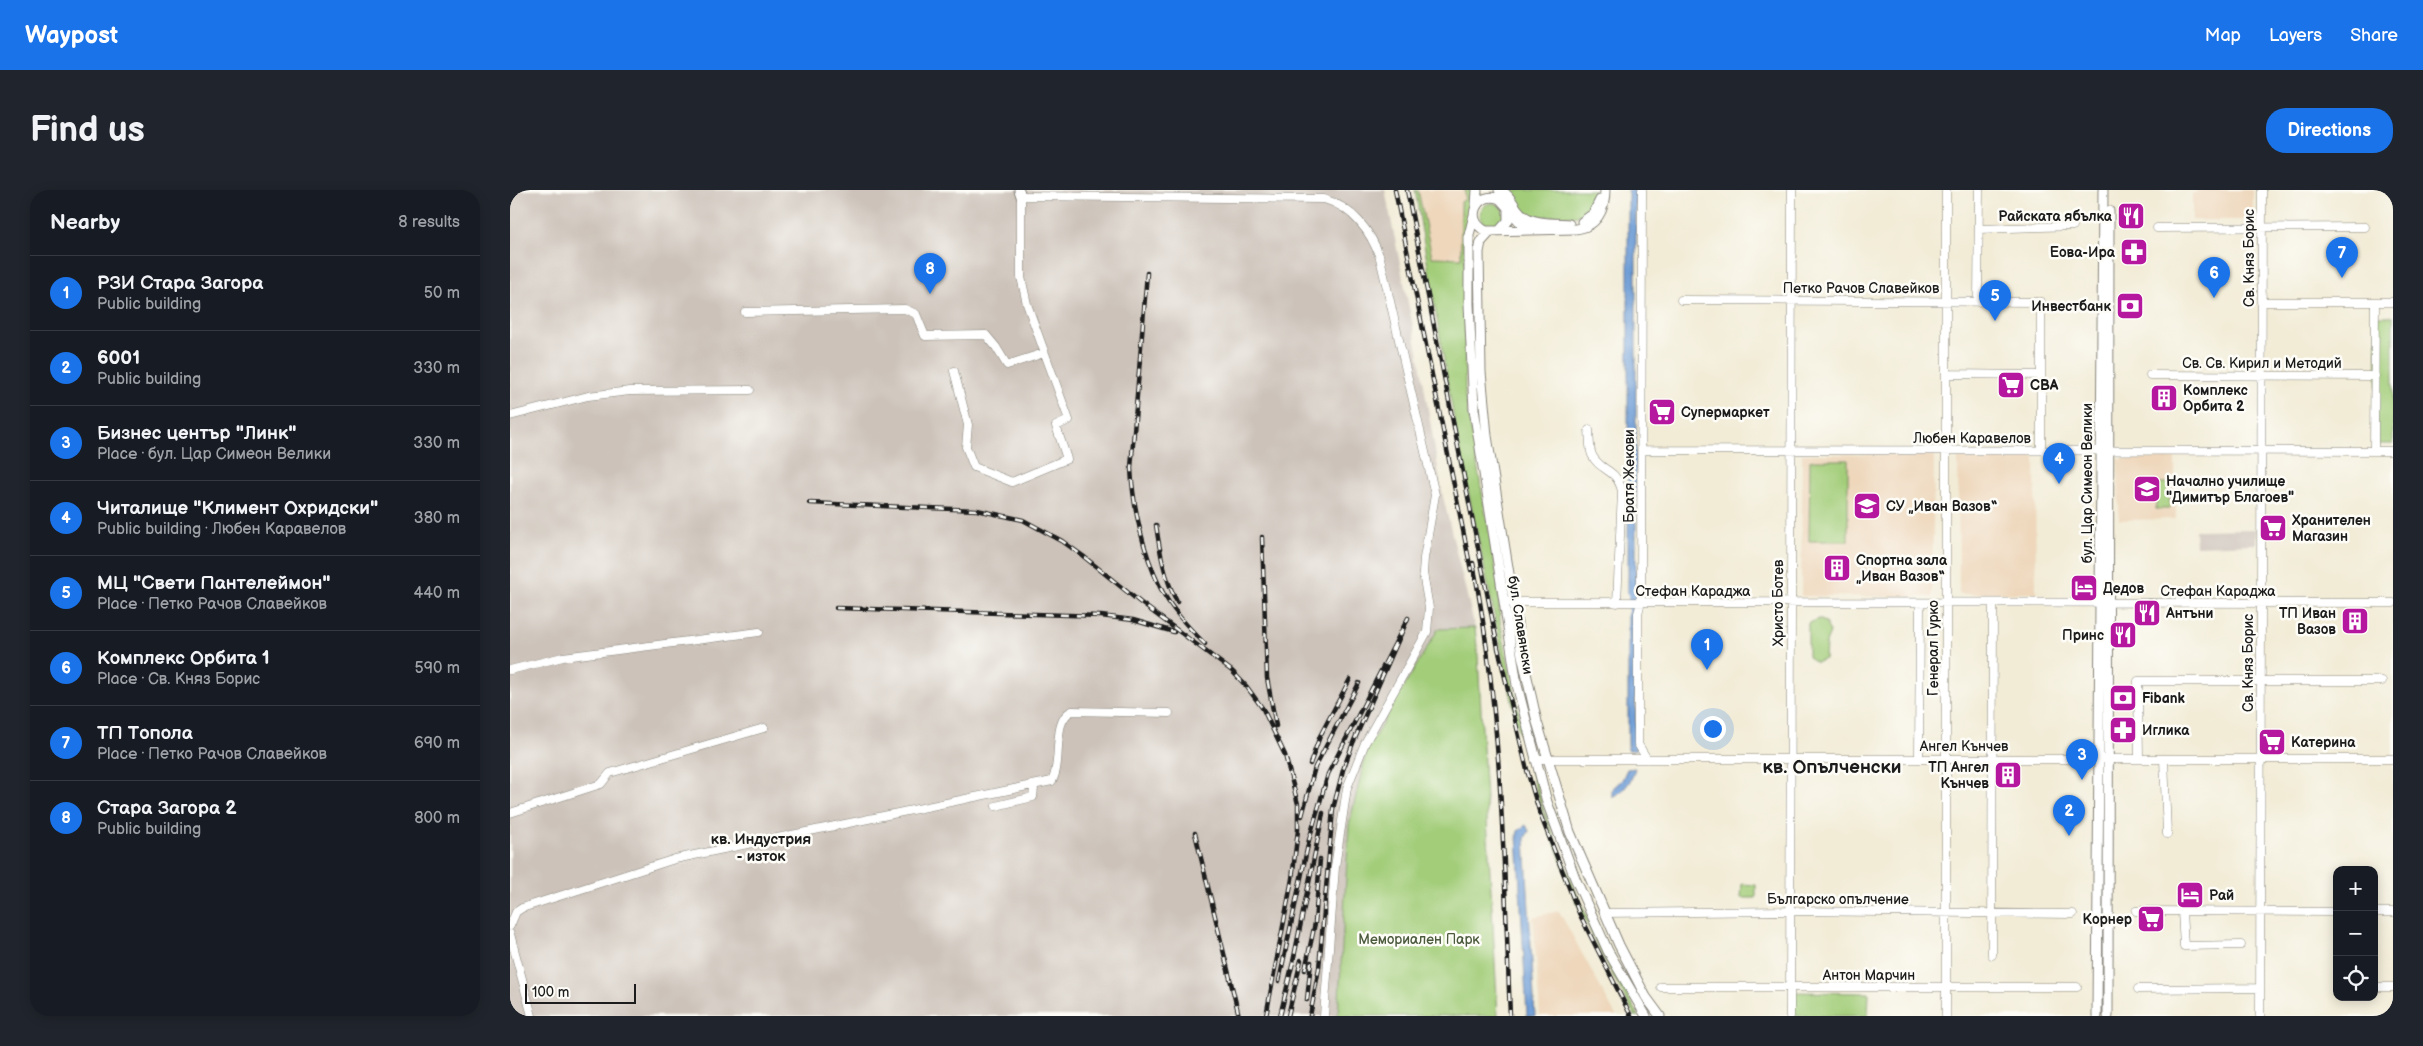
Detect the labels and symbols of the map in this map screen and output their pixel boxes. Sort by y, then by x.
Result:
restaurant icon: Райската ябълка [2116,201,2146,231]
place label: Райската ябълка [1998,208,2113,225]
street label: Св. Княз Борис [2241,209,2258,307]
pharmacy icon: Еова-Ира [2119,237,2149,267]
pin: 7 [2326,237,2358,278]
place label: Еова-Ира [2050,244,2116,261]
pin: 8 [914,253,946,294]
pin: 6 [2198,257,2230,298]
street label: Петко Рачов Славейков [1783,280,1940,297]
pin: 5 [1979,280,2011,321]
bank icon: Инвестбанк [2115,291,2145,321]
place label: Инвестбанк [2031,298,2111,315]
street label: Св. Св. Кирил и Методий [2182,355,2342,372]
supermarket icon: CBA [1996,370,2026,400]
place label: CBA [2030,377,2059,394]
place label: Комплекс Орбита 2 [2183,382,2248,415]
building icon: Комплекс Орбита 2 [2149,383,2179,413]
supermarket icon: Супермаркет [1647,397,1677,427]
street label: бул. Цар Симеон Велики [2079,403,2096,563]
place label: Супермаркет [1681,404,1770,421]
street label: Братя Жекови [1621,429,1638,523]
street label: Любен Каравелов [1912,430,2032,447]
pin: 4 [2043,443,2075,484]
place label: Начално училище "Димитър Благоев" [2166,473,2294,506]
school or university icon: Начално училище "Димитър Благоев" [2132,474,2162,504]
school or university icon: СУ „Иван Вазов“ [1852,491,1882,521]
place label: СУ „Иван Вазов“ [1886,498,1998,515]
place label: Хранителен Магазин [2291,512,2371,545]
supermarket icon: Хранителен Магазин [2258,513,2288,543]
place label: Спортна зала „Иван Вазов“ [1856,552,1948,585]
building icon: Спортна зала „Иван Вазов“ [1822,553,1852,583]
street label: Христо Ботев [1770,559,1787,646]
hotel icon: Дедов [2069,573,2099,603]
street label: бул. Славянски [1504,575,1537,676]
place label: Дедов [2103,580,2144,597]
street label: Стефан Караджа [1635,583,1751,600]
street label: Стефан Караджа [2160,583,2276,600]
restaurant icon: Антъни [2132,598,2162,628]
street label: Генерал Гурко [1925,600,1942,696]
place label: Антъни [2165,605,2213,622]
place label: ТП Иван Вазов [2279,605,2336,638]
building icon: ТП Иван Вазов [2340,606,2370,636]
street label: Св. Княз Борис [2240,614,2257,712]
restaurant icon: Принс [2108,620,2138,650]
place label: Принс [2062,627,2104,644]
pin: 1 [1691,629,1723,670]
bank icon: Fibank [2108,683,2138,713]
place label: Fibank [2142,690,2186,707]
pharmacy icon: Иглика [2108,715,2138,745]
your location [1700,716,1726,742]
place label: Иглика [2142,722,2190,739]
supermarket icon: Катерина [2257,727,2287,757]
place label: Катерина [2291,734,2356,751]
street label: Ангел Кънчев [1919,738,2009,755]
pin: 3 [2066,739,2098,780]
district label: кв. Опълченски [1763,756,1901,779]
place label: ТП Ангел Кънчев [1928,759,1989,792]
building icon: ТП Ангел Кънчев [1993,760,2023,790]
pin: 2 [2053,795,2085,836]
district label: кв. Индустрия - изток [711,830,811,866]
hotel icon: Рай [2175,880,2205,910]
place label: Рай [2209,887,2234,904]
street label: Българско опълчение [1767,891,1909,908]
supermarket icon: Корнер [2136,904,2166,934]
place label: Корнер [2083,911,2133,928]
park label: Мемориален Парк [1358,931,1480,948]
street label: Антон Марчин [1822,967,1915,984]
scale bar [525,981,636,1004]

